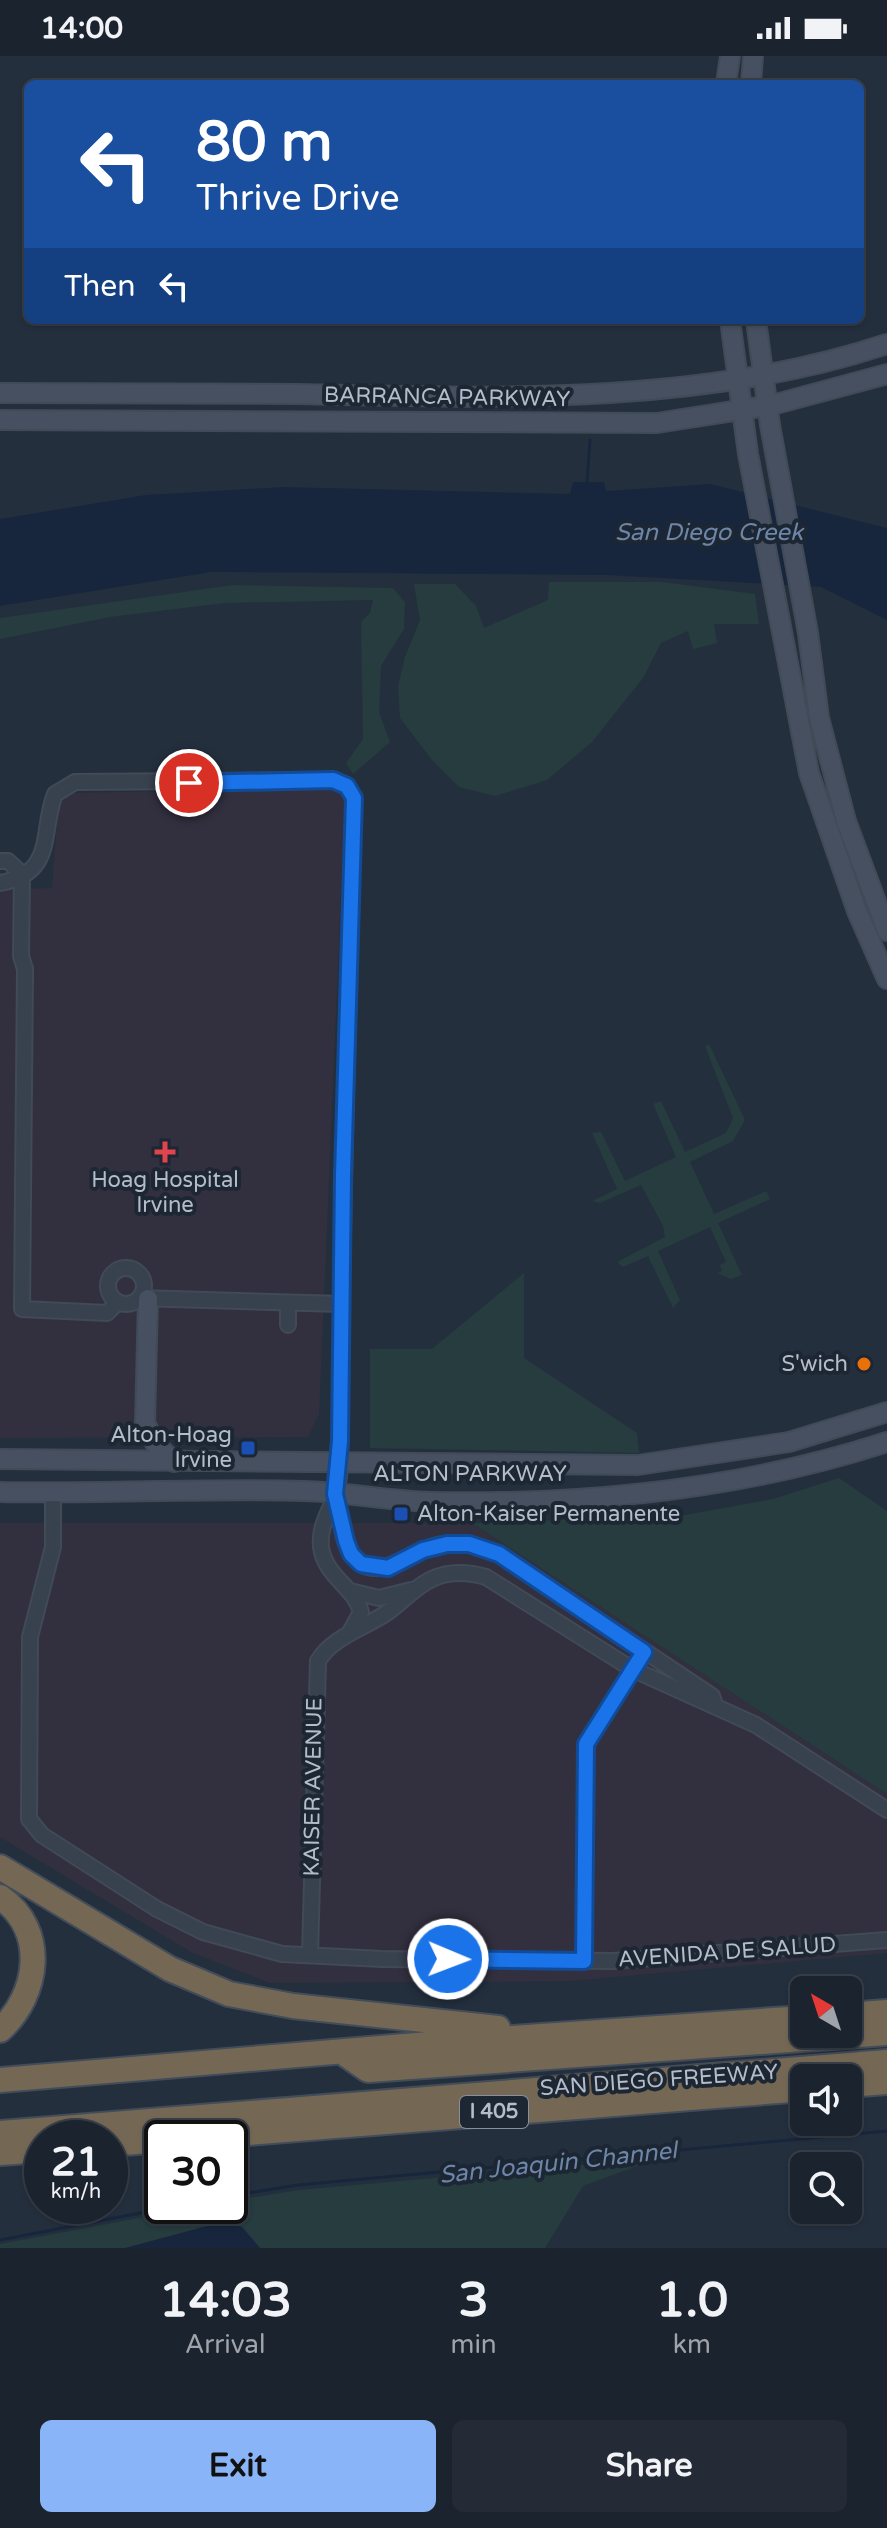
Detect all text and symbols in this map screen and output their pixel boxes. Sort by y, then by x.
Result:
text: 14:00 [40,10,123,47]
text: 80 m [196,109,332,176]
icon: left [64,112,168,216]
text: Thrive Drive [196,177,400,220]
icon: left [152,264,196,308]
text: Then [64,268,136,305]
street label: BARRANCA PARKWAY [324,382,570,412]
water label: San Diego Creek [615,518,805,547]
pin [155,749,223,817]
icon: arrive [167,761,211,805]
marker: Hoag Hospital Irvine [154,1141,176,1163]
place label: Hoag Hospital Irvine [91,1167,239,1218]
place label: S'wich [782,1351,848,1377]
marker: S'wich [855,1355,873,1373]
place label: Alton-Hoag Irvine [110,1422,232,1473]
marker: Alton-Hoag Irvine [239,1439,257,1457]
street label: ALTON PARKWAY [373,1461,567,1487]
place label: Alton-Kaiser Permanente [417,1501,680,1527]
marker: Alton-Kaiser Permanente [392,1505,410,1523]
street label: KAISER AVENUE [298,1697,328,1877]
position arrow [406,1917,490,2001]
street label: AVENIDA DE SALUD [617,1931,837,1973]
north arrow [790,1976,862,2048]
map controls [790,1976,862,2224]
street label: SAN DIEGO FREEWAY [539,2059,779,2101]
button: sound [790,2064,862,2136]
road number: I 405 [460,2096,528,2128]
speed limit sign: 30 [144,2120,248,2224]
water label: San Joaquin Channel [438,2136,681,2190]
text: 21 [51,2138,101,2186]
button: search [790,2152,862,2224]
text: km/h [51,2180,101,2204]
text: 14:03 [159,2272,292,2330]
text: 3 [459,2272,489,2330]
text: 1.0 [655,2272,728,2330]
text: Arrival [185,2329,265,2360]
text: min [451,2329,497,2360]
text: km [673,2329,711,2360]
button: Exit [40,2420,436,2512]
button: Share [452,2420,847,2512]

